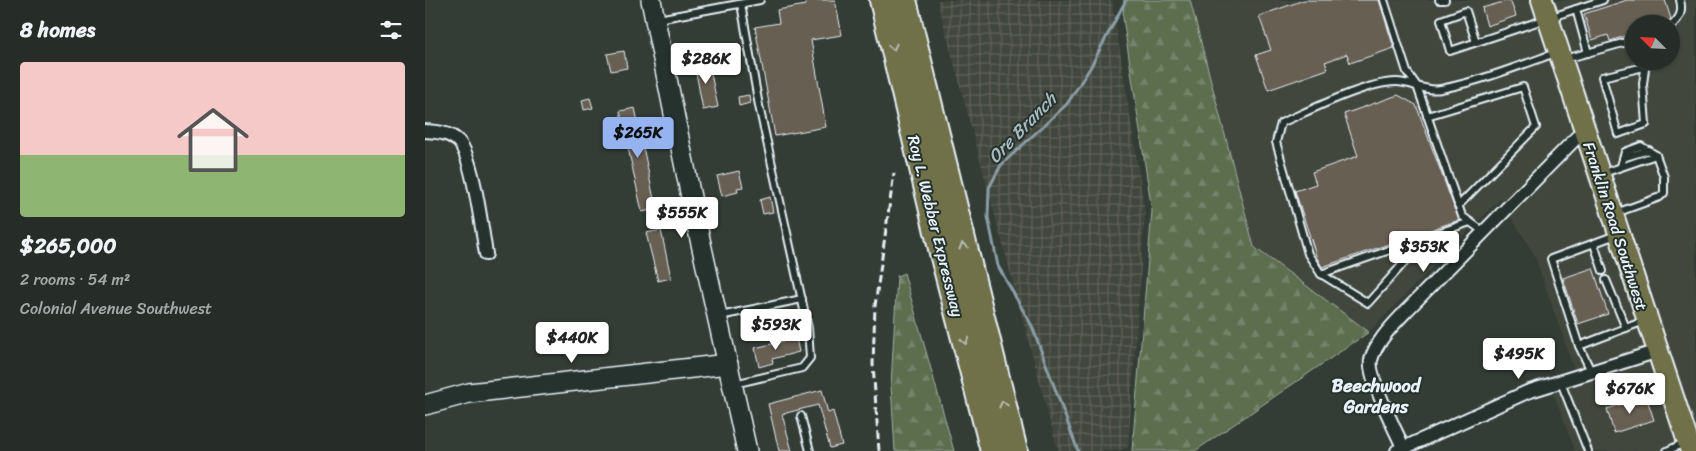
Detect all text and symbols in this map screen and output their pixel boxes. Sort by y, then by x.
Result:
text: 8 homes [20,11,95,49]
north arrow [1625,15,1680,70]
map controls [1625,15,1680,70]
icon: filters [377,16,405,44]
pin: $286K [671,42,741,85]
one-way arrow [887,43,898,52]
text: $286K [682,44,730,73]
water label: Ore Branch [980,84,1065,171]
icon: home [168,95,258,185]
pin: $265K [603,116,673,159]
text: $265K [614,118,662,147]
street label: Roy L. Webber Expressway [899,132,972,321]
street label: Franklin Road Southwest [1575,138,1657,314]
pin: $555K [647,196,717,239]
text: $555K [657,198,707,227]
text: $265,000 [20,227,116,265]
pin: $353K [1389,230,1459,273]
text: $353K [1400,232,1448,261]
one-way arrow [958,242,969,251]
text: 2 rooms · 54 m² [20,265,130,294]
text: Colonial Avenue Southwest [20,294,212,323]
pin: $593K [741,308,811,351]
text: $593K [752,310,800,339]
pin: $440K [537,322,607,364]
text: $440K [547,323,597,352]
one-way arrow [959,337,970,346]
pin: $495K [1484,338,1554,380]
text: $495K [1494,339,1544,368]
district label: Beechwood Gardens [1332,370,1422,423]
pin: $676K [1595,372,1665,415]
text: $676K [1606,374,1654,403]
one-way arrow [998,399,1009,408]

